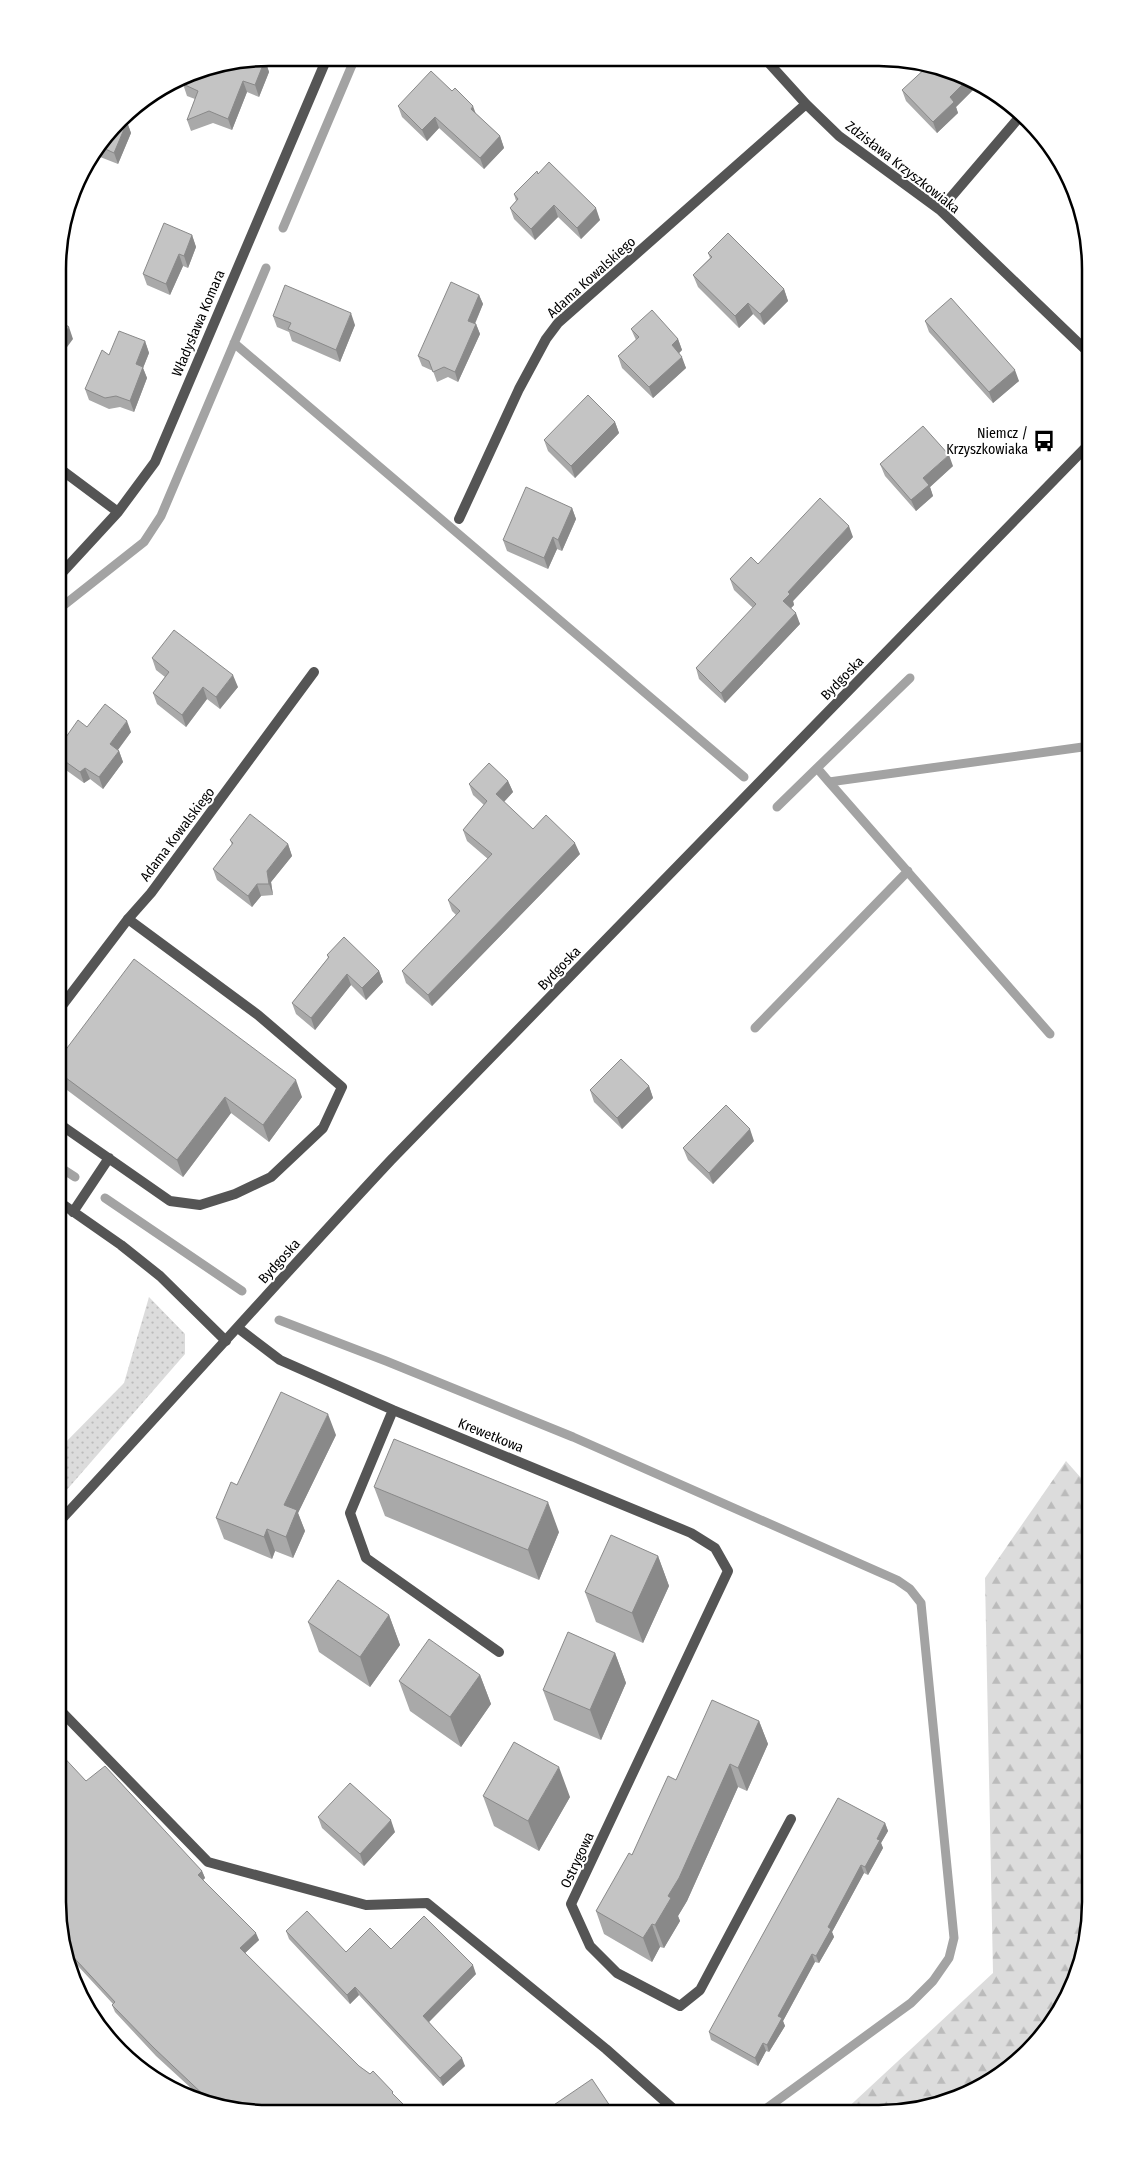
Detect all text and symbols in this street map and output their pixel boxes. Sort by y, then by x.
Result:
street label: Zdzisława Krzyszkowiaka [842,117,963,217]
street label: Adama Kowalskiego [544,233,639,322]
street label: Władysława Komara [168,267,229,379]
place label: Niemcz / Krzyszkowiaka [946,425,1028,458]
bus stop icon: Niemcz / Krzyszkowiaka [1031,428,1057,454]
street label: Bydgoska [817,653,867,704]
street label: Adama Kowalskiego [137,784,218,885]
street label: Bydgoska [534,943,584,994]
street label: Bydgoska [255,1235,304,1287]
street label: Krewetkowa [456,1415,526,1456]
street label: Ostrygowa [557,1829,598,1891]

